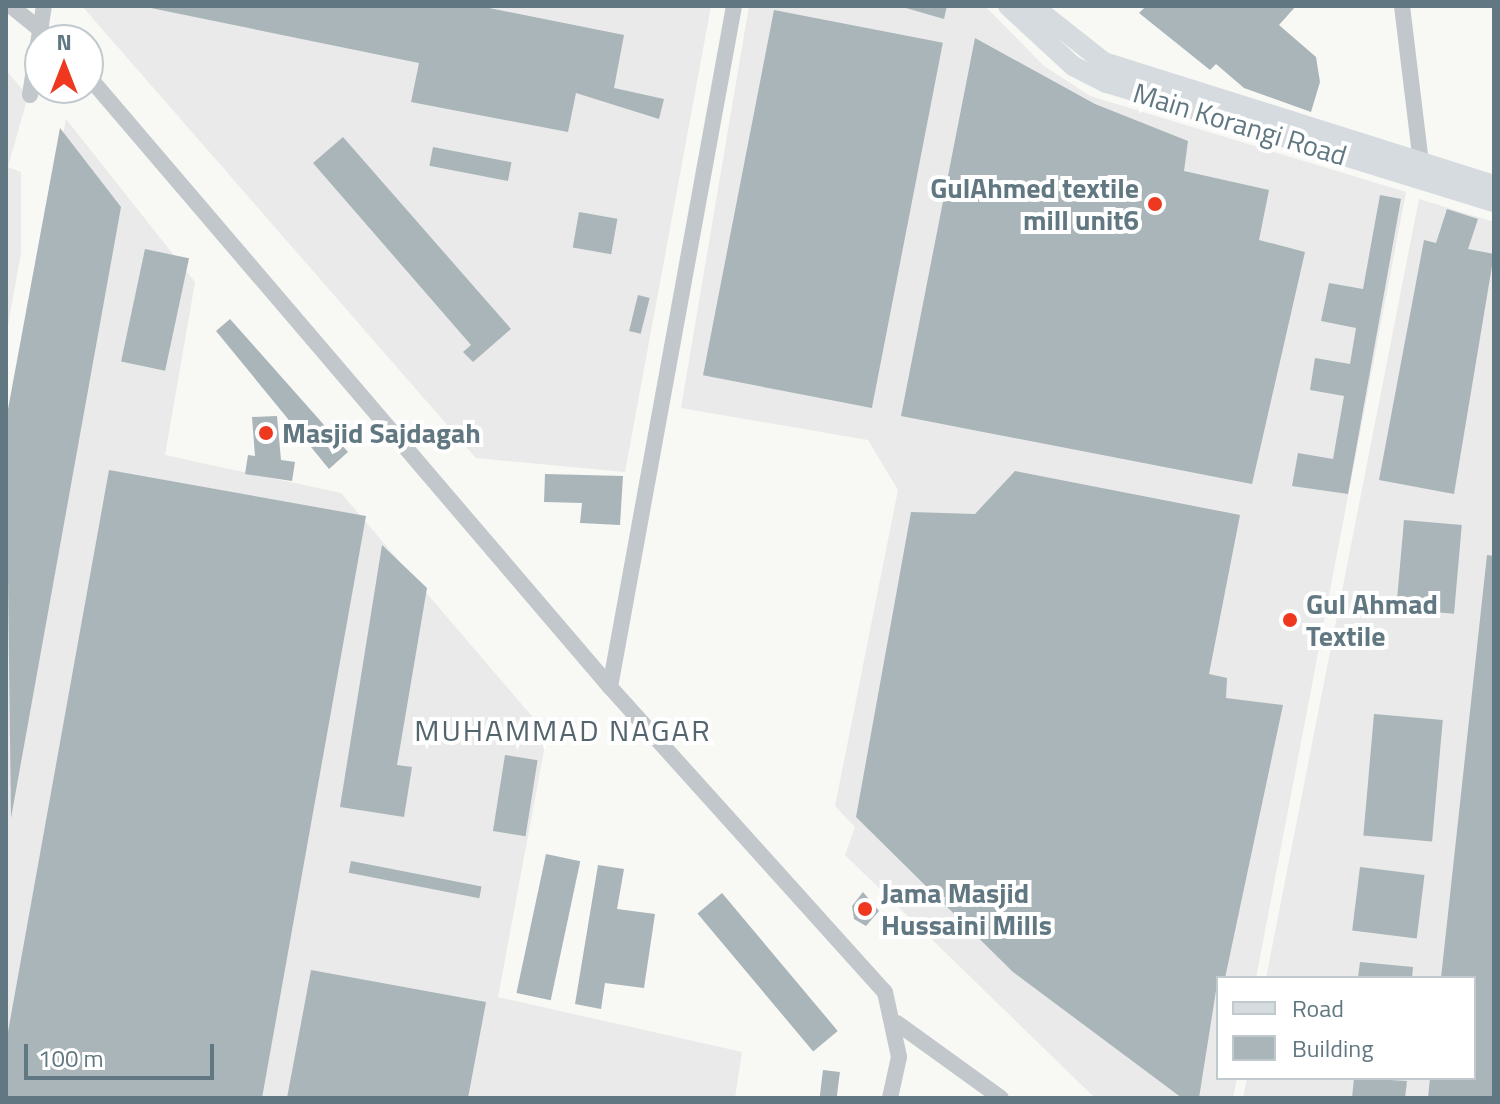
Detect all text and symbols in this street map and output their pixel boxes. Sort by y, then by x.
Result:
north arrow [24,24,104,104]
text: N [56,25,72,59]
street label: Main Korangi Road [1129,76,1351,172]
place label: GulAhmed textile mill unit6 [930,171,1139,237]
marker: GulAhmed textile mill unit6 [1146,195,1164,213]
place label: Masjid Sajdagah [282,416,481,450]
marker: Masjid Sajdagah [257,424,275,442]
place label: Gul Ahmad Textile [1306,587,1438,653]
marker: Gul Ahmad Textile [1281,611,1299,629]
district label: MUHAMMAD NAGAR [414,712,712,748]
place label: Jama Masjid Hussaini Mills [881,876,1052,942]
marker: Jama Masjid Hussaini Mills [856,900,874,918]
legend [1216,976,1476,1080]
text: Road [1292,990,1344,1026]
scale bar [28,1028,218,1078]
text: Building [1292,1030,1374,1066]
text: 100 m [38,1040,104,1076]

